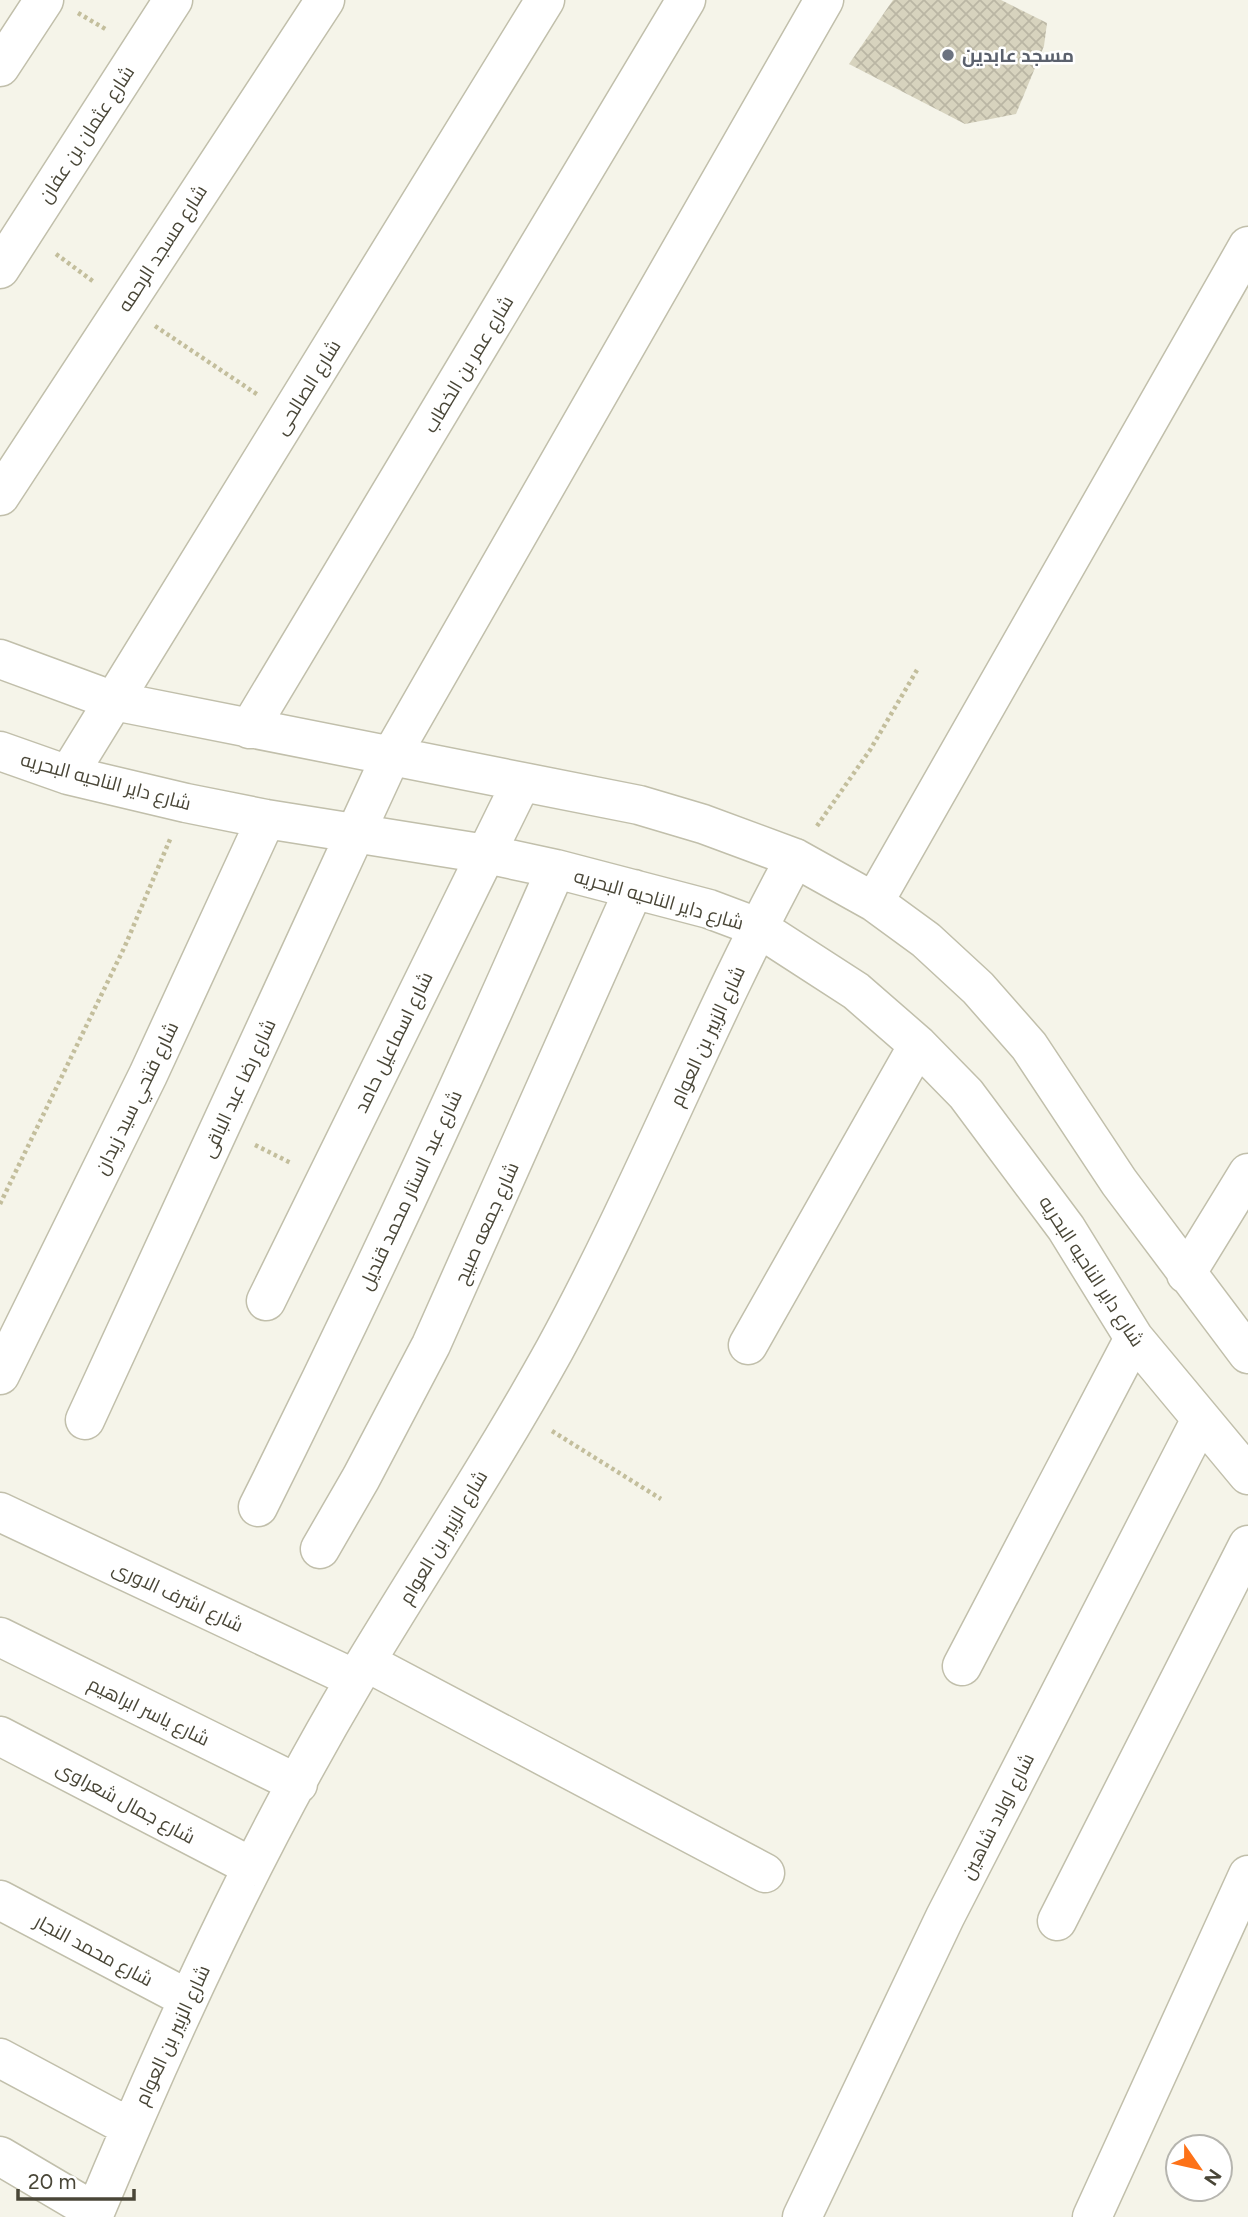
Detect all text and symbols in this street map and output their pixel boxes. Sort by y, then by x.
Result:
place label: مسجد عابدين [962,44,1074,67]
marker: مسجد عابدين [940,47,956,63]
street label: شارع عثمان بن عفان [34,61,141,208]
street label: شارع مسجد الرحمه [113,180,214,317]
street label: شارع عمر بن الخطاب [418,292,520,438]
street label: شارع الصالحى [269,336,347,440]
street label: شارع داير الناحيه البحريه [18,748,193,817]
street label: شارع داير الناحيه البحريه [571,864,746,937]
street label: شارع الزبير بن العوام [665,962,752,1111]
street label: شارع اسماعيل حامد [349,968,439,1117]
street label: شارع رضا عبد الباقى [196,1015,282,1162]
street label: شارع فتحي سيد زيدان [89,1018,186,1180]
street label: شارع عبد الستار محمد قنديل [354,1087,469,1295]
street label: شارع جمعه صبيح [449,1159,525,1289]
street label: شارع داير الناحيه البحريه [1033,1192,1149,1352]
street label: شارع الزبير بن العوام [394,1466,494,1609]
street label: شارع اشرف الاورى [108,1556,247,1639]
street label: شارع ياسر ابراهيم [83,1672,213,1753]
street label: شارع اولاد شاهين [956,1749,1041,1884]
street label: شارع جمال شعراوى [52,1756,199,1850]
street label: شارع محمد النجار [29,1909,157,1993]
street label: شارع الزبير بن العوام [130,1961,217,2110]
north arrow [1164,2133,1234,2203]
scale bar [18,2158,133,2202]
text: N [1199,2165,1226,2190]
text: 20 m [28,2169,76,2194]

